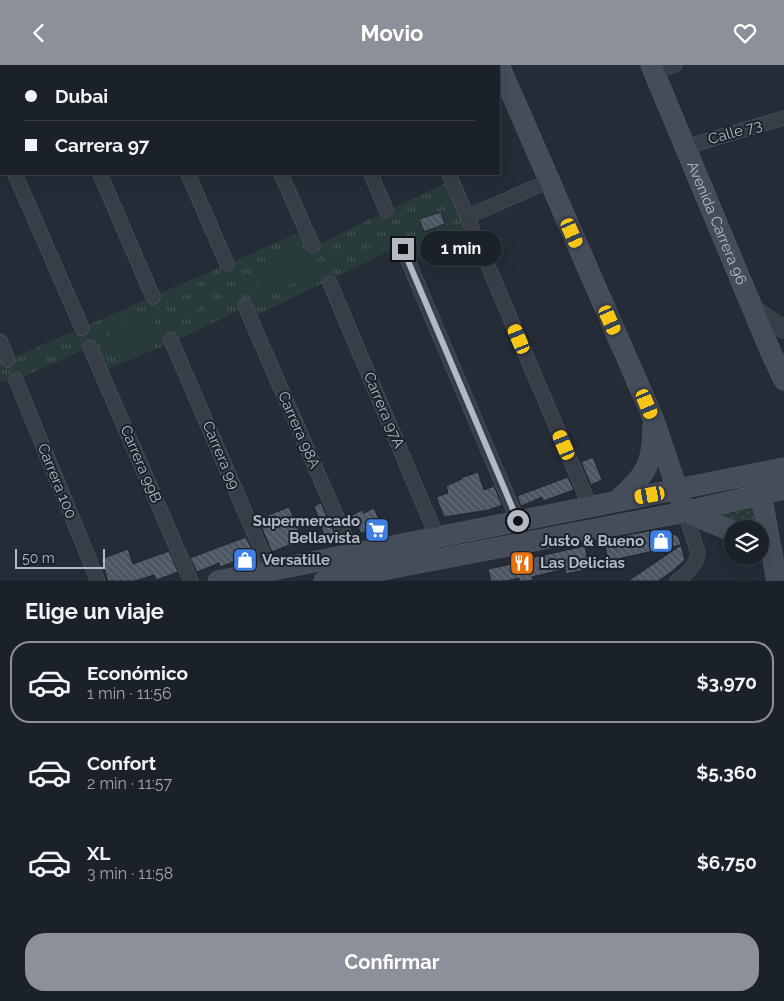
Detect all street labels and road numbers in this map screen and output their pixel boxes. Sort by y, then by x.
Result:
street label: Calle 73 [706,116,764,148]
street label: Avenida Carrera 96 [683,158,751,287]
street label: Carrera 97A [360,369,408,451]
street label: Carrera 98A [274,389,324,471]
street label: Carrera 99 [199,418,244,492]
street label: Carrera 99B [117,423,165,505]
street label: Carrera 100 [34,441,80,521]

